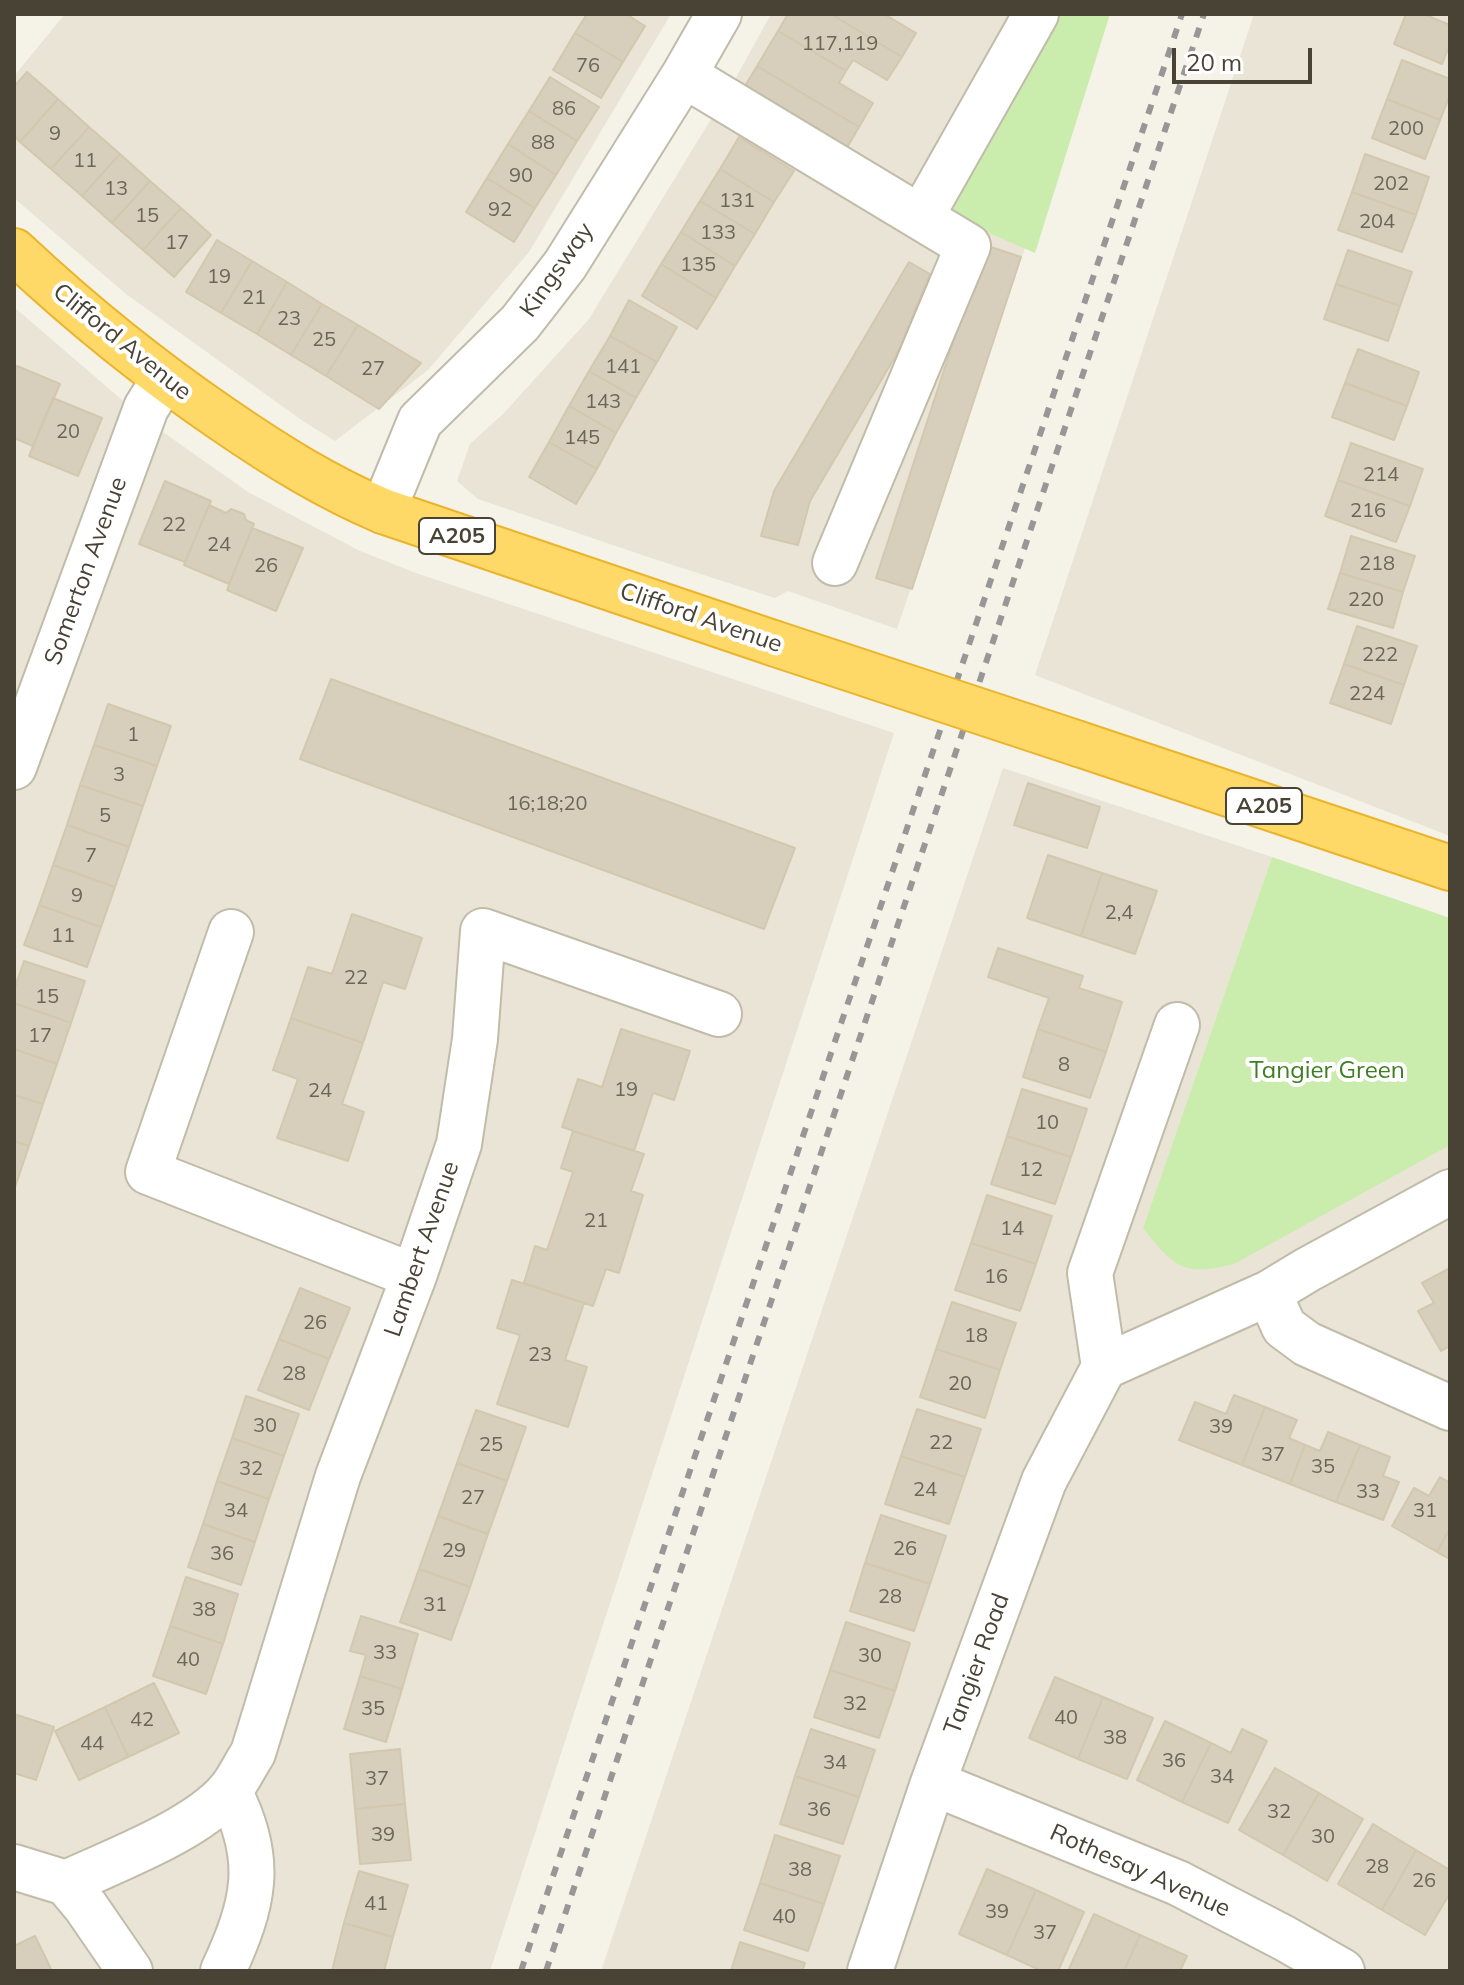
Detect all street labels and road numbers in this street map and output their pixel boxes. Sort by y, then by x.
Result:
street label: Kingsway [514,217,600,323]
street label: Clifford Avenue [47,277,197,407]
street label: Somerton Avenue [39,473,133,669]
road number: A205 [419,518,495,554]
street label: Clifford Avenue [616,577,786,659]
road number: A205 [1226,788,1302,824]
street label: Lambert Avenue [378,1158,466,1340]
street label: Tangier Road [938,1589,1016,1739]
street label: Rothesay Avenue [1045,1818,1235,1924]

